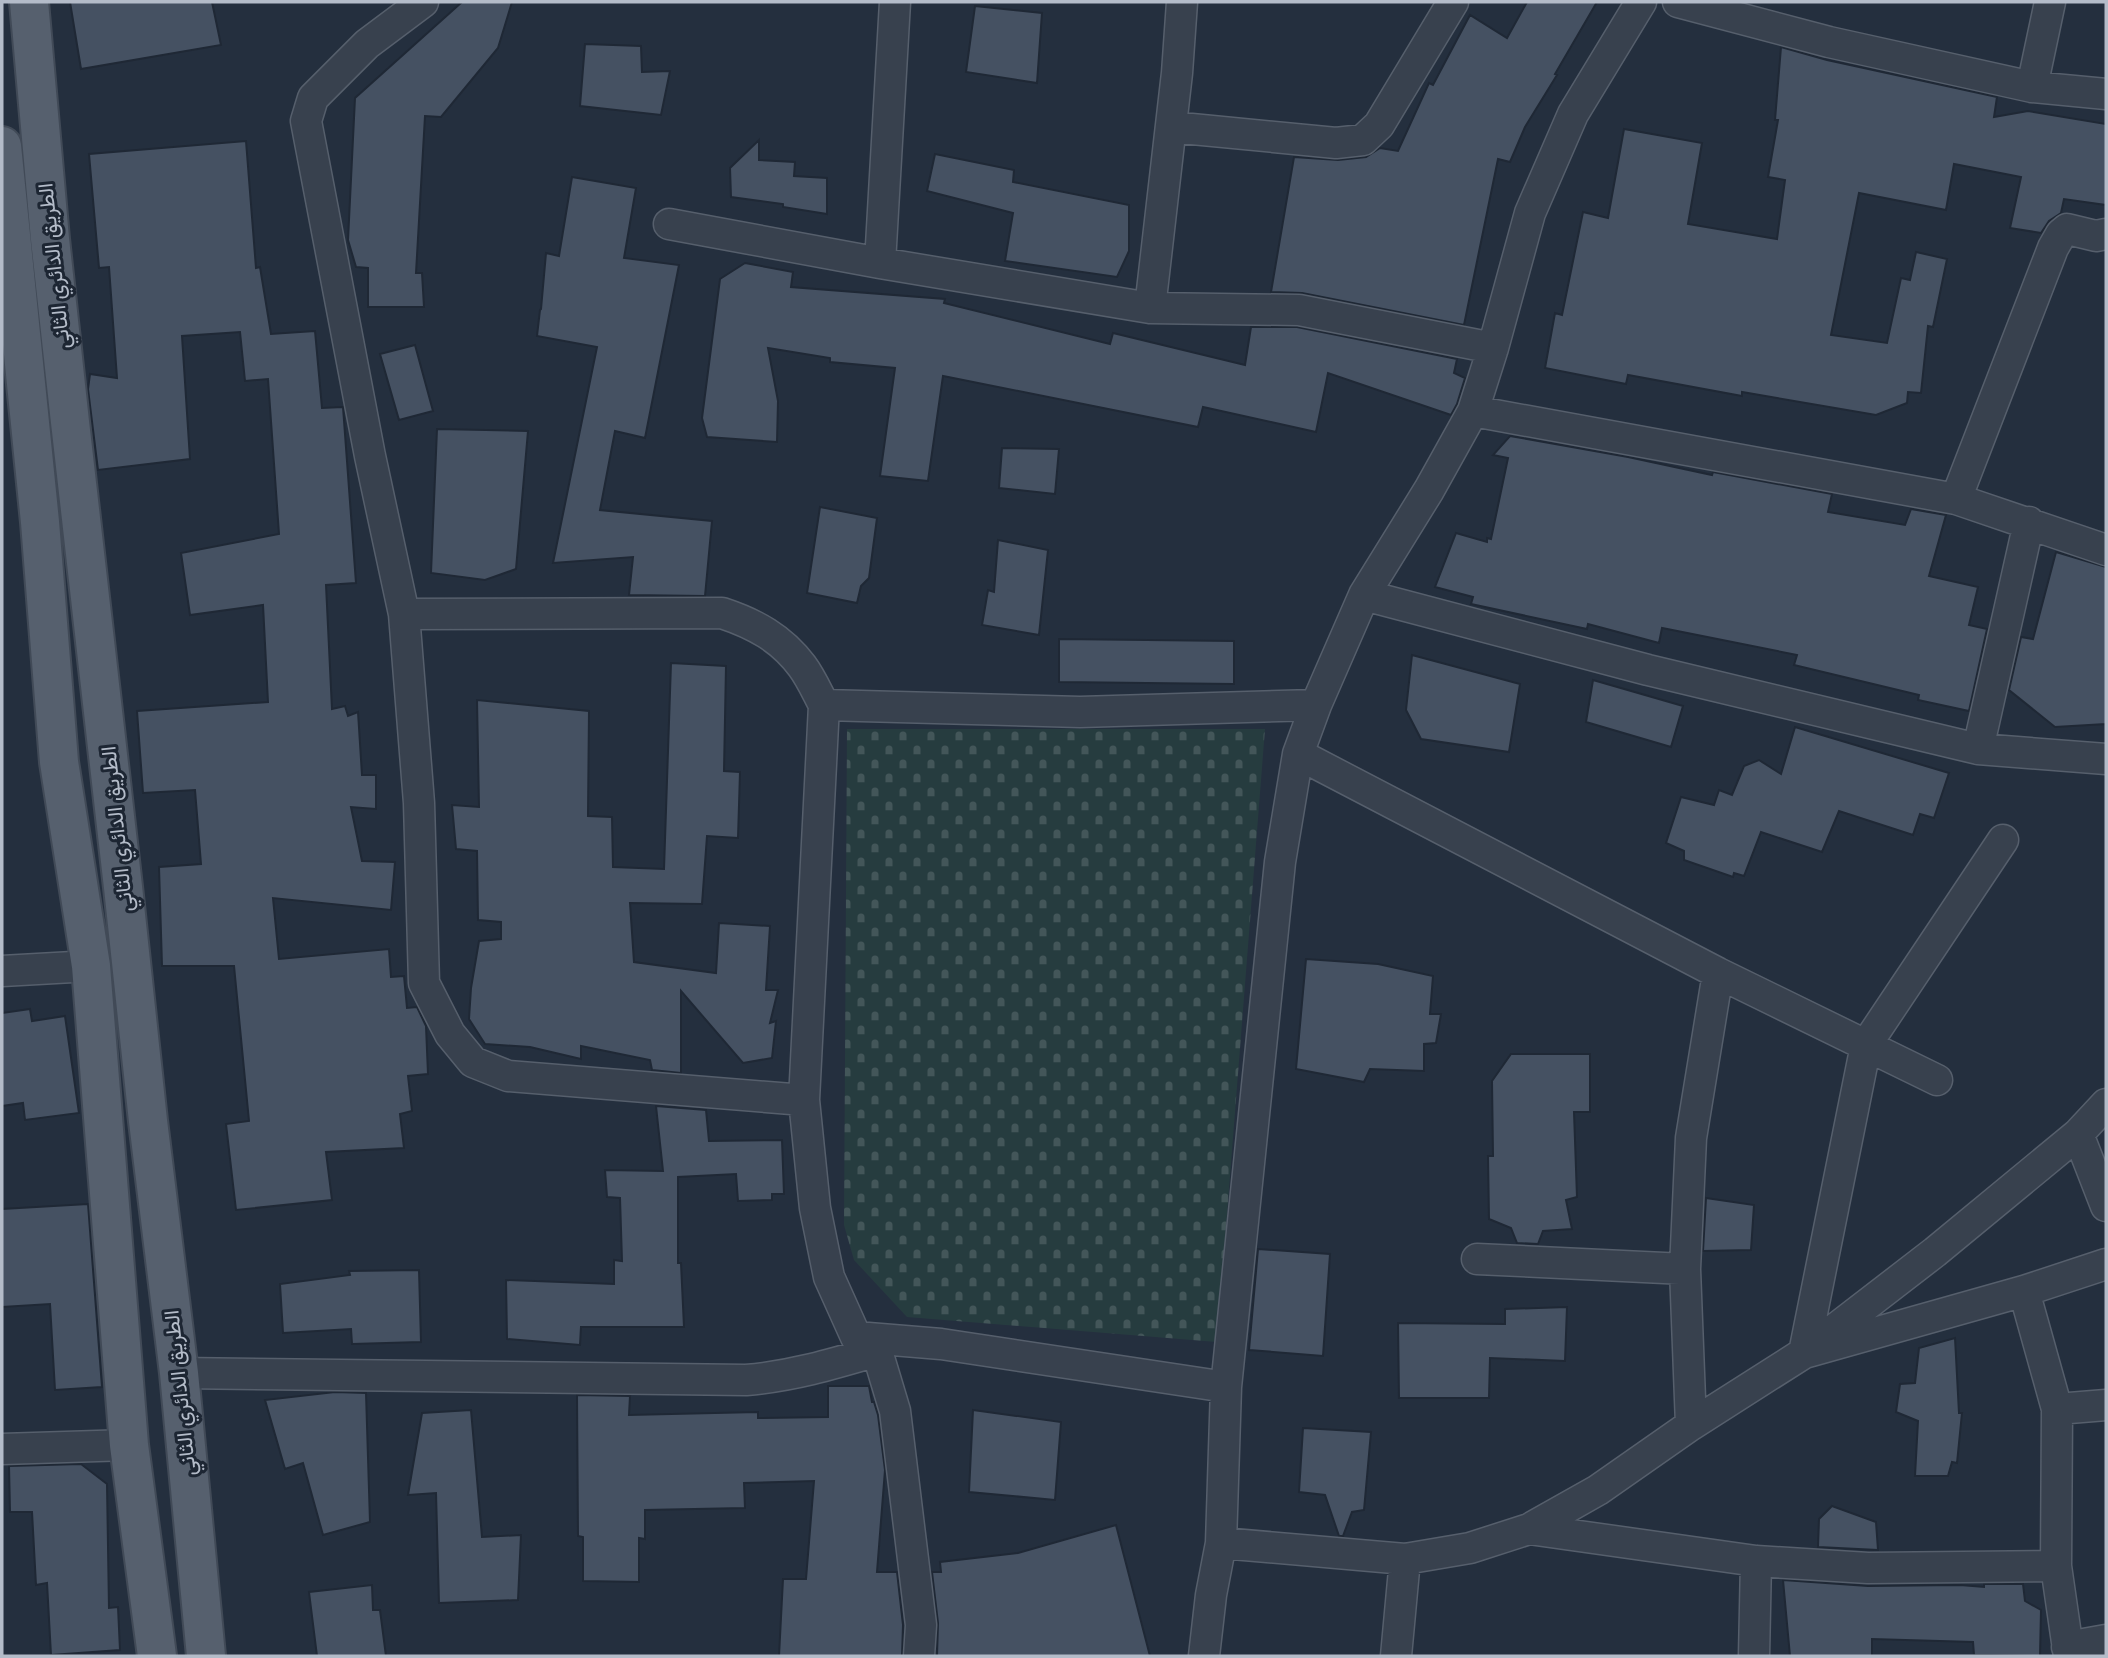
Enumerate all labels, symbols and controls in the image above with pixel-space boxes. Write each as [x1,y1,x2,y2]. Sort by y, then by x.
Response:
street label: الطريق الدائري الثاني [33,181,80,350]
street label: الطريق الدائري الثاني [96,744,143,913]
street label: الطريق الدائري الثاني [159,1308,206,1477]

